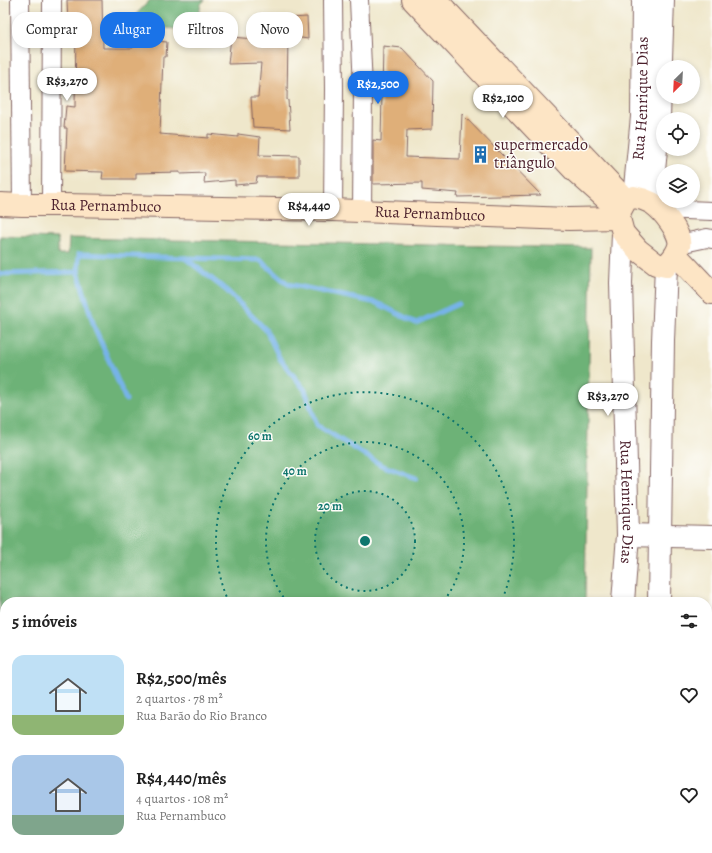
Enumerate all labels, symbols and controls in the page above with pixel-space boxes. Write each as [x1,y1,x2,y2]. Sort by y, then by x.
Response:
chip: Comprar [12,12,92,48]
chip: Alugar [100,12,165,48]
chip: Filtros [173,12,238,48]
chip: Novo [246,12,303,48]
street label: Rua Henrique Dias [627,36,654,161]
north arrow [656,60,700,104]
map controls [656,60,700,208]
pin: R$3,270 [30,68,104,102]
pin: R$2,500 [341,71,415,105]
text: R$3,270 [46,72,88,89]
text: R$2,500 [357,75,399,92]
pin: R$2,100 [466,85,540,119]
text: R$2,100 [482,89,524,106]
button: locate [656,112,700,156]
place label: supermercado triângulo [494,134,588,174]
building icon: supermercado triângulo [471,144,491,164]
button: layers [656,164,700,208]
pin: R$4,440 [272,193,346,227]
street label: Rua Pernambuco [51,194,162,218]
text: R$4,440 [288,197,330,214]
street label: Rua Pernambuco [374,201,486,227]
pin: R$3,270 [571,383,645,417]
text: R$3,270 [587,387,629,404]
text: 60 m [248,428,272,444]
street label: Rua Henrique Dias [614,440,639,565]
text: 40 m [283,463,307,479]
text: 20 m [318,498,342,514]
centre of rings [358,534,372,548]
text: 5 imóveis [12,610,77,633]
icon: filters [678,610,700,632]
text: R$2,500/mês [136,667,227,690]
icon: home [44,671,92,719]
icon: heart [678,684,700,706]
text: 2 quartos · 78 m² [136,690,223,707]
text: Rua Barão do Rio Branco [136,707,267,724]
text: R$4,440/mês [136,767,227,790]
icon: home [44,771,92,819]
icon: heart [678,784,700,806]
text: 4 quartos · 108 m² [136,790,228,807]
text: Rua Pernambuco [136,807,226,824]

